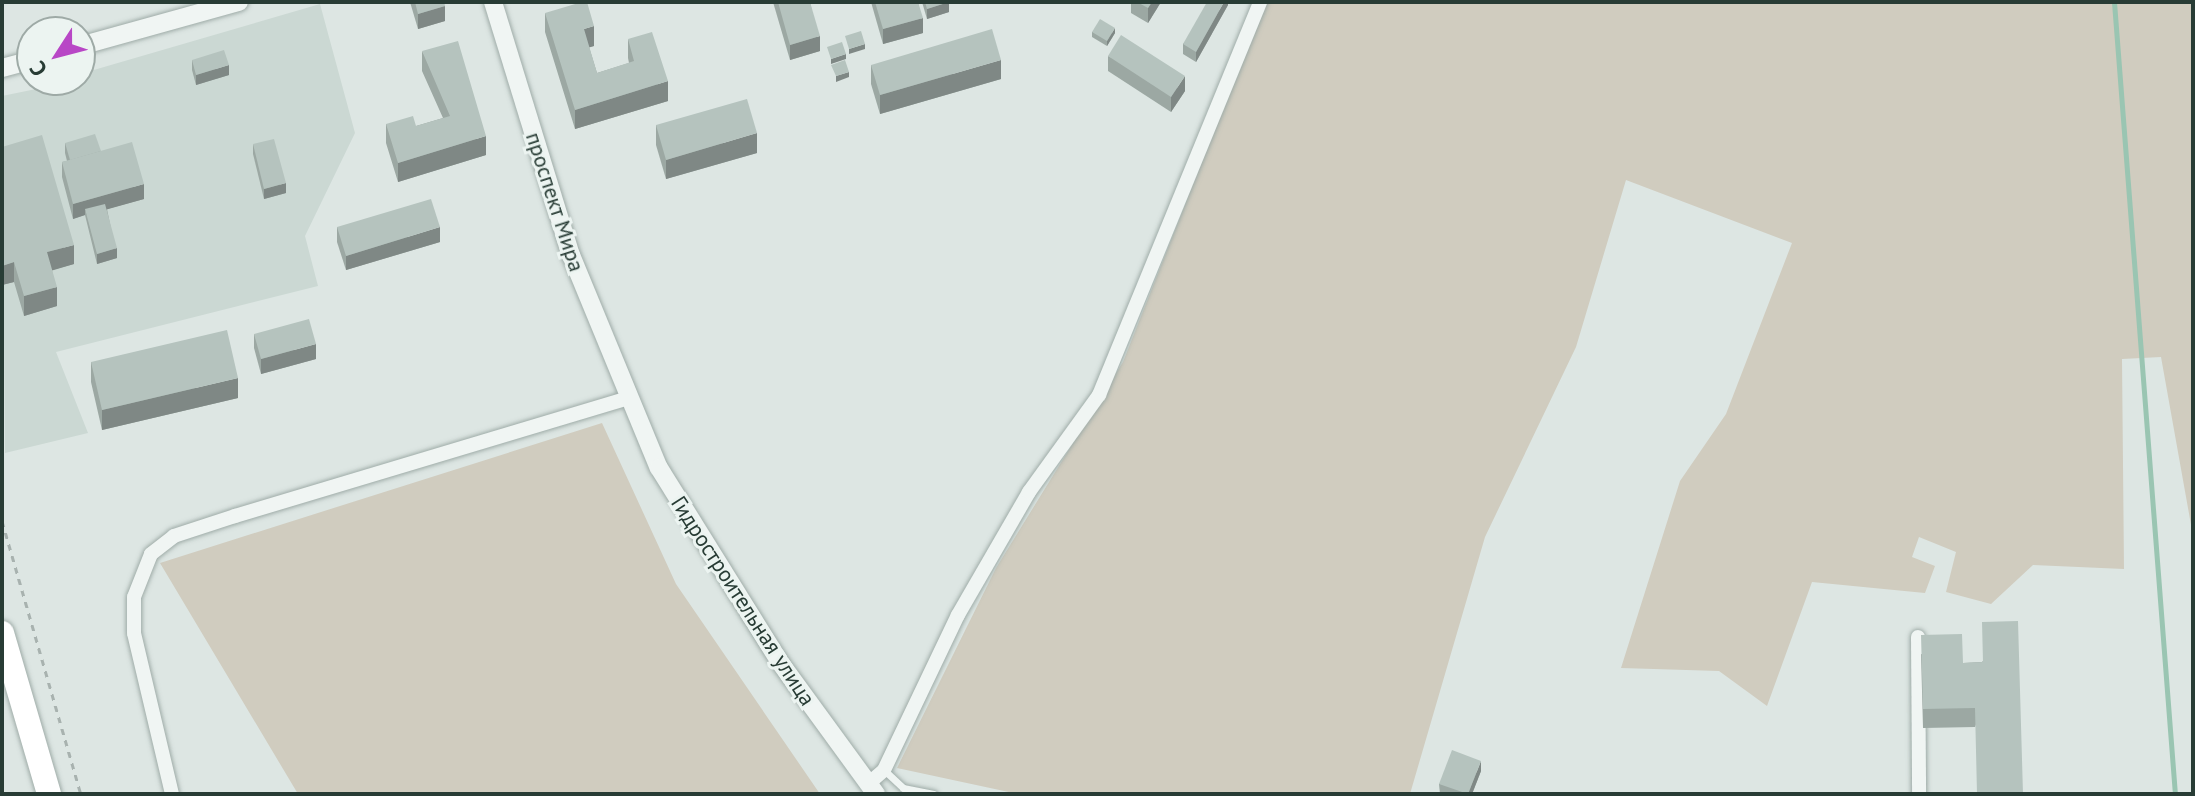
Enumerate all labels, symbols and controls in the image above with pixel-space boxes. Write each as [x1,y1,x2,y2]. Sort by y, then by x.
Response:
north arrow [16,16,96,96]
text: С [23,56,53,82]
street label: проспект Мира [520,129,590,275]
street label: Гидростроительная улица [665,491,821,711]

